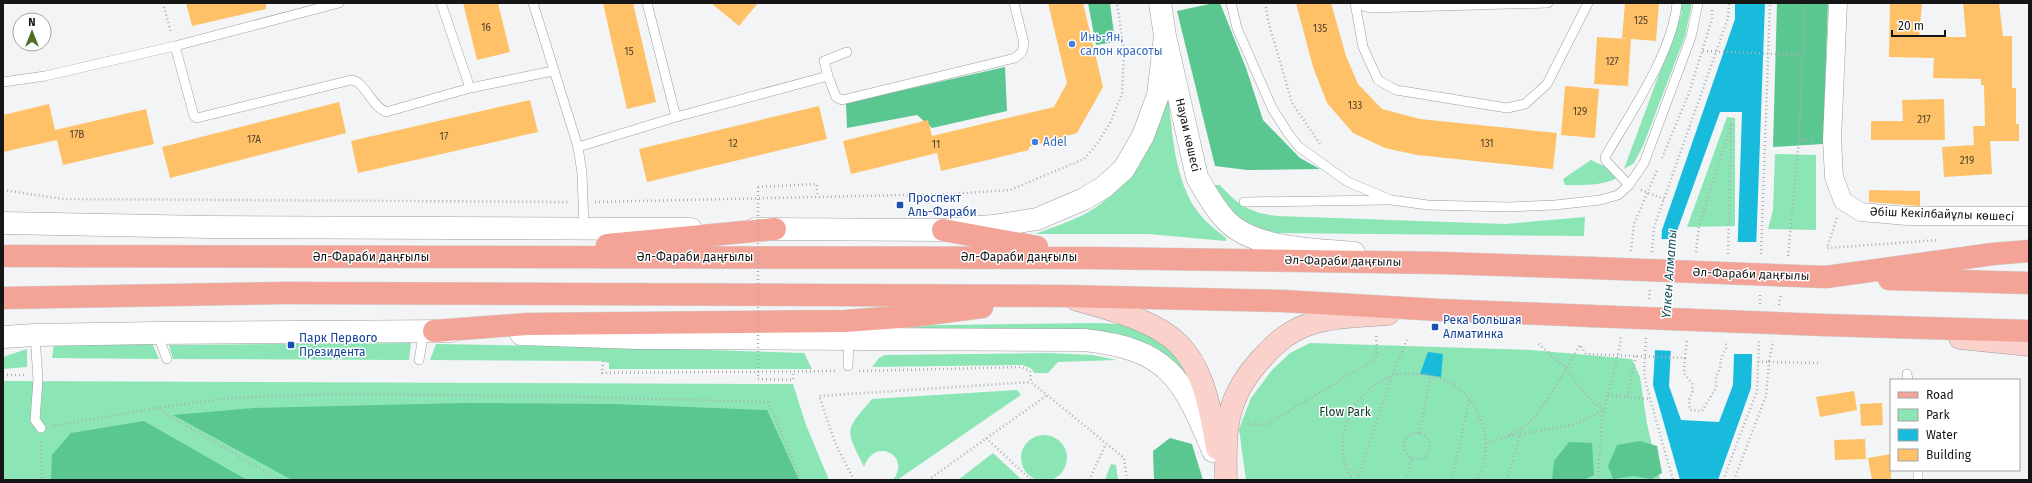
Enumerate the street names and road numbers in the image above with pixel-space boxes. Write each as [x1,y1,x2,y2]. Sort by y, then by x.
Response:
street label: Науаи көшесі [1173,97,1203,173]
street label: Әбіш Кекілбайұлы көшесі [1870,204,2014,224]
street label: Әл-Фараби даңғылы [313,250,429,264]
street label: Әл-Фараби даңғылы [637,250,753,264]
street label: Әл-Фараби даңғылы [961,250,1077,264]
street label: Әл-Фараби даңғылы [1285,253,1401,269]
street label: Әл-Фараби даңғылы [1692,265,1810,283]

